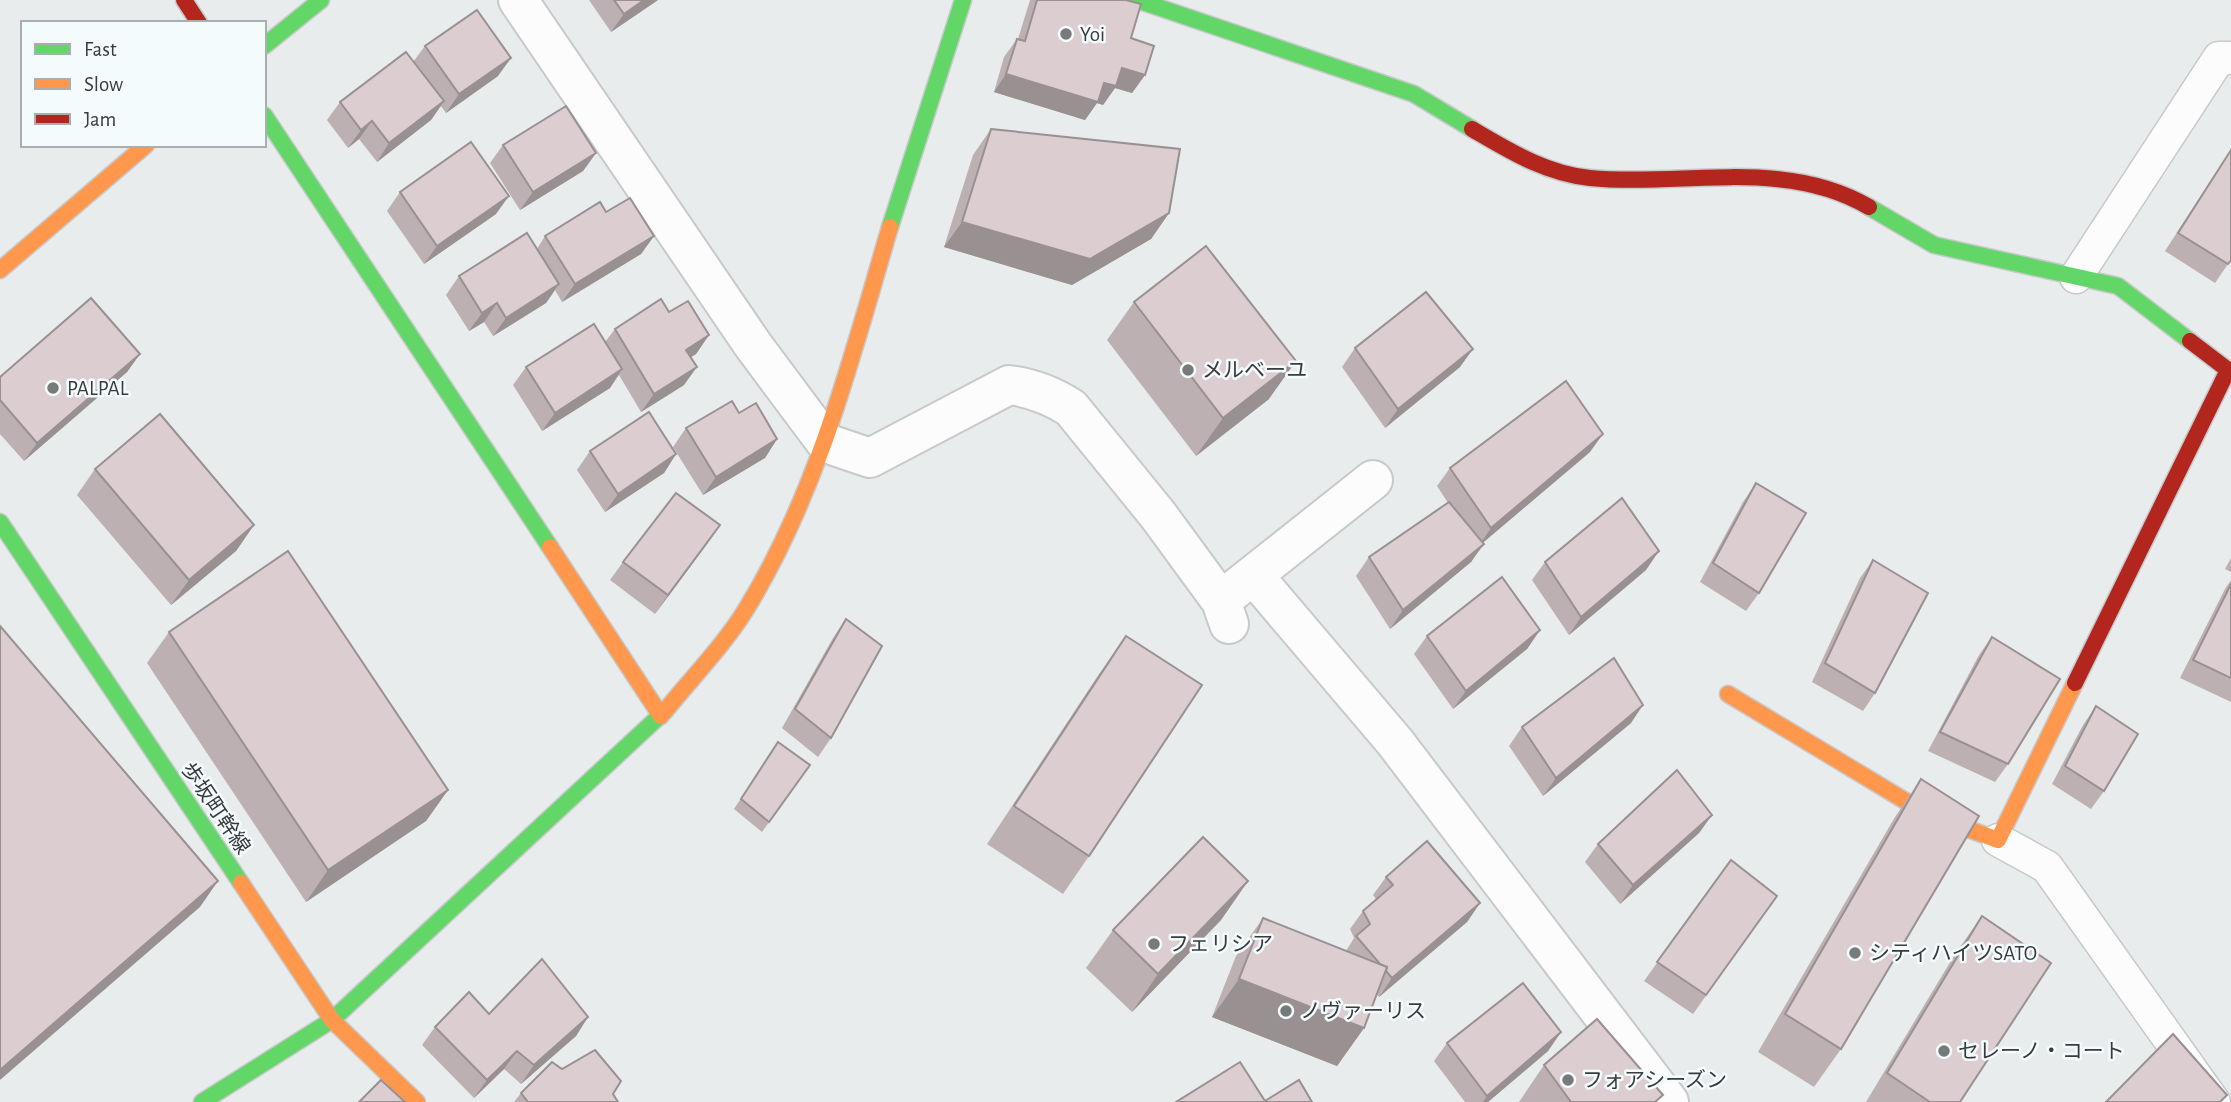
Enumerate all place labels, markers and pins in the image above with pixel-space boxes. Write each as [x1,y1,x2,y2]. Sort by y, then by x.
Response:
place label: Yoi [1080,24,1105,45]
marker: Yoi [1058,26,1074,42]
place label: メルベーユ [1202,360,1307,381]
marker: メルベーユ [1180,362,1196,378]
place label: PALPAL [67,378,129,399]
marker: PALPAL [45,380,61,396]
place label: フェリシア [1168,934,1273,955]
marker: フェリシア [1146,936,1162,952]
place label: シティハイツSATO [1869,943,2037,964]
marker: シティハイツSATO [1847,945,1863,961]
place label: ノヴァーリス [1300,1000,1426,1022]
marker: ノヴァーリス [1278,1003,1294,1019]
place label: セレーノ・コート [1958,1041,2125,1062]
marker: セレーノ・コート [1936,1043,1952,1059]
place label: フォアシーズン [1582,1068,1727,1091]
marker: フォアシーズン [1560,1072,1576,1088]

